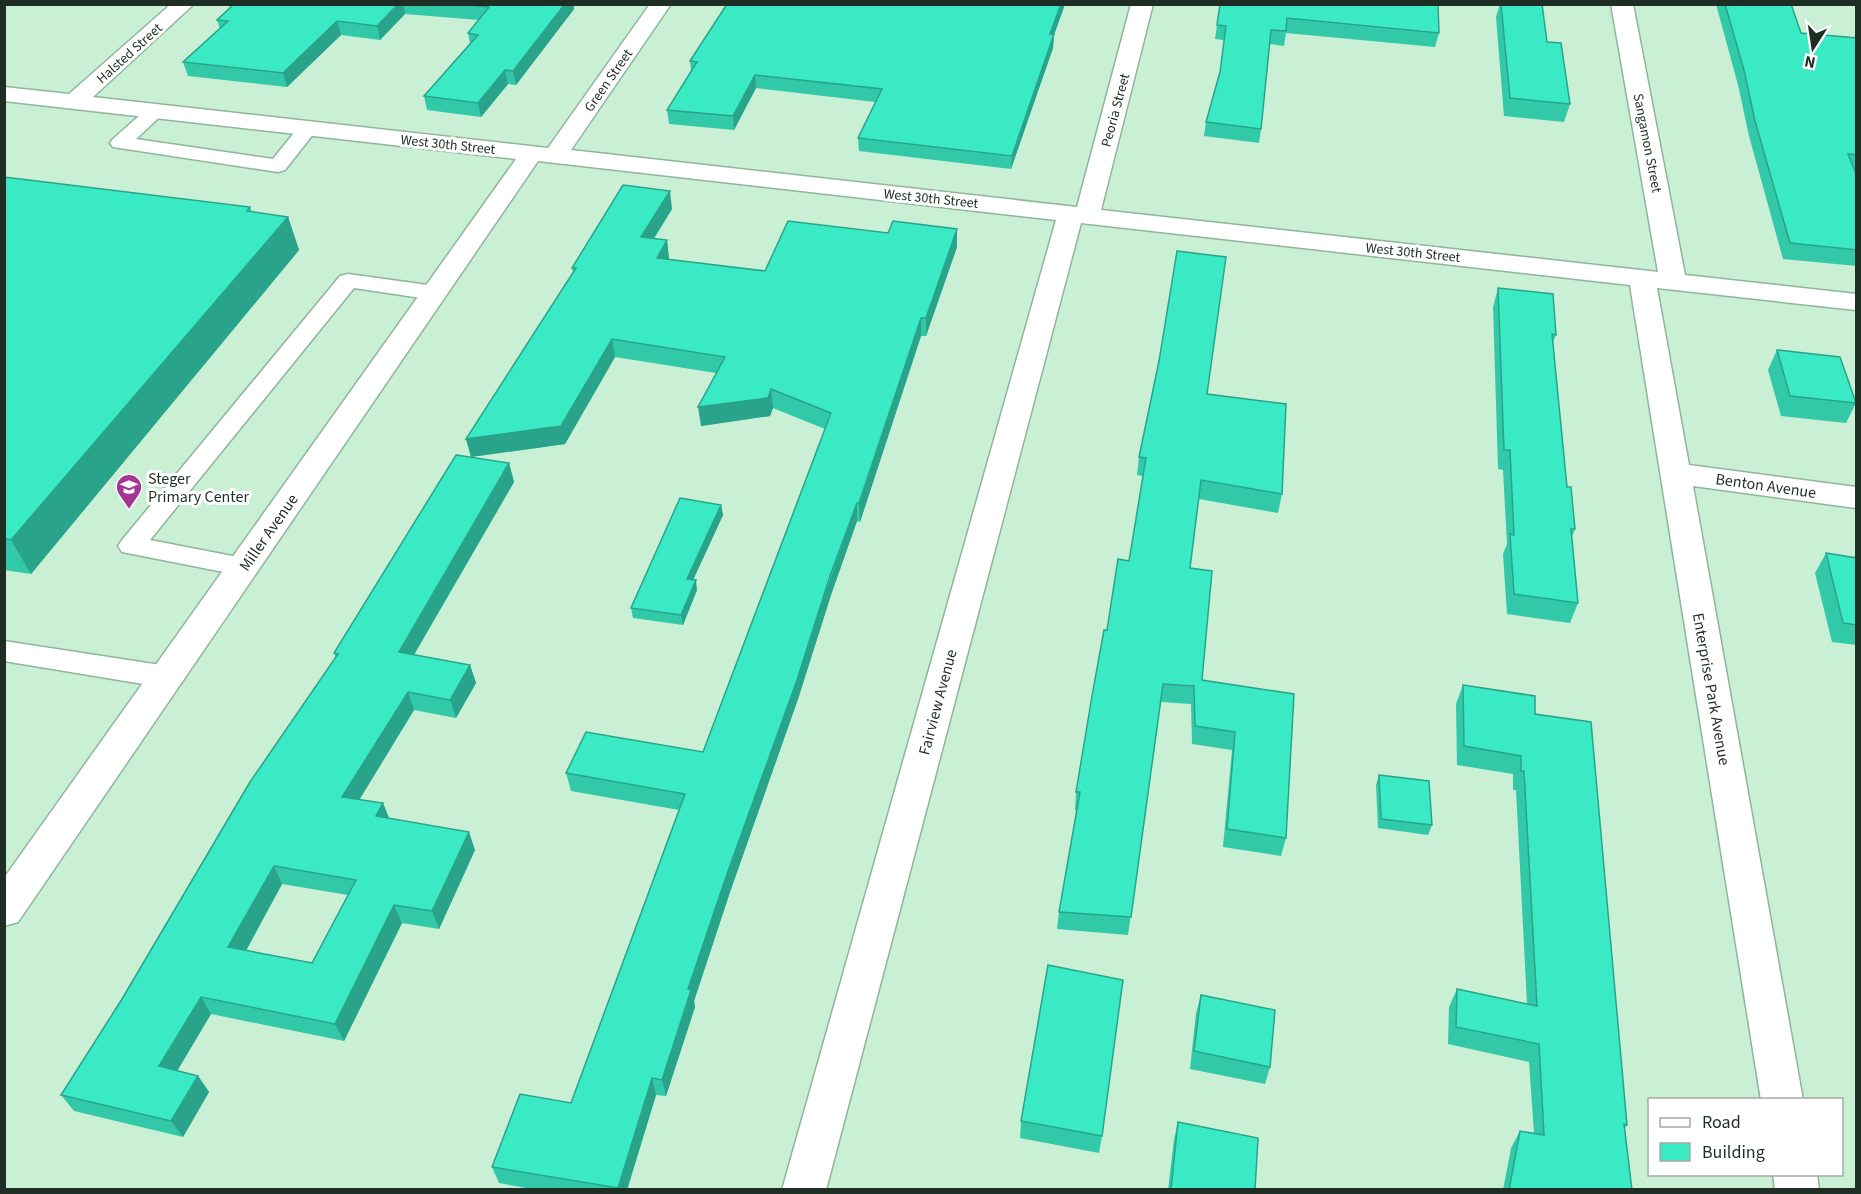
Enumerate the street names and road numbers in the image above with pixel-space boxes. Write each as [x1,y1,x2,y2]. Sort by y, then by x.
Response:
street label: Halsted Street [92,19,167,89]
street label: Green Street [580,45,638,116]
street label: Peoria Street [1097,71,1135,149]
street label: Sangamon Street [1628,92,1667,195]
street label: West 30th Street [400,130,497,160]
street label: West 30th Street [883,184,980,214]
street label: West 30th Street [1365,238,1462,268]
street label: Benton Avenue [1714,468,1818,504]
street label: Miller Avenue [234,489,304,576]
street label: Enterprise Park Avenue [1687,611,1735,767]
street label: Fairview Avenue [913,647,963,758]

